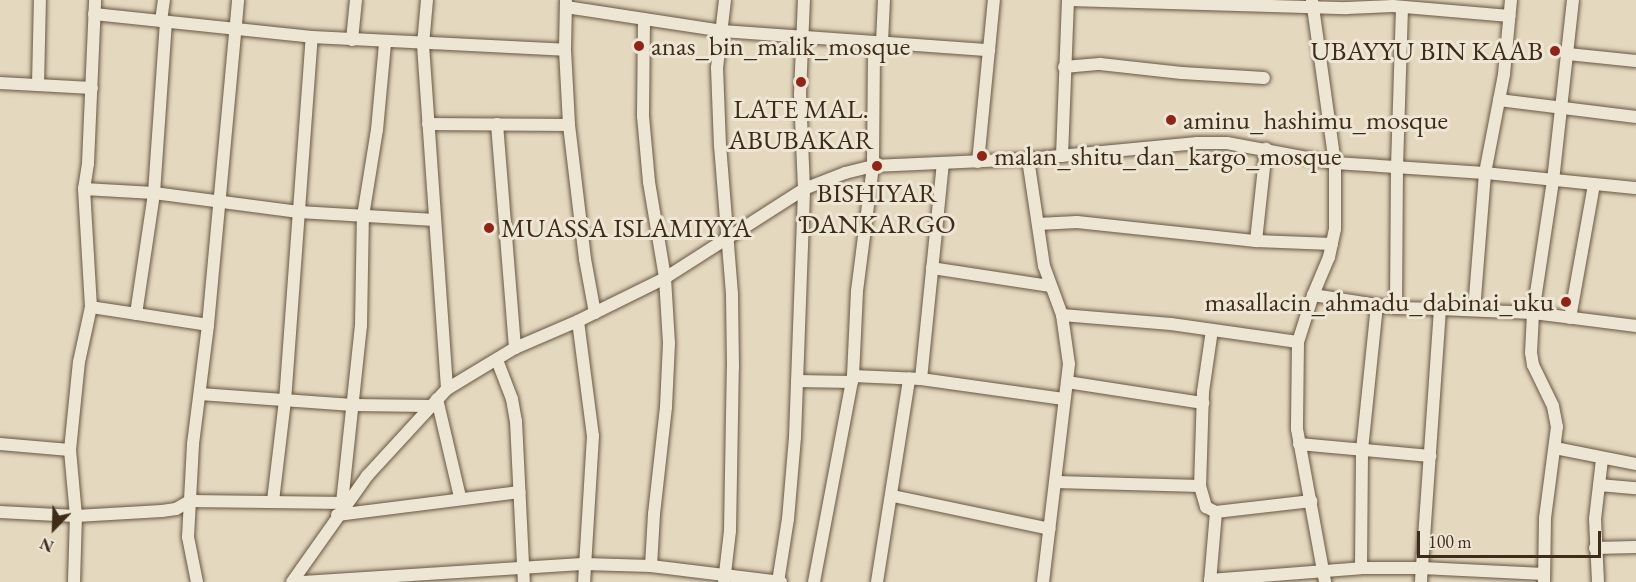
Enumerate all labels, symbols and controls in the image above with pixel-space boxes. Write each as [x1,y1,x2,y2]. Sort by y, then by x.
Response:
place label: anas_bin_malik_mosque [651,30,910,62]
place label: UBAYYU BIN KAAB [1311,35,1543,67]
marker: anas_bin_malik_mosque [632,39,646,53]
marker: UBAYYU BIN KAAB [1548,44,1562,58]
marker: LATE MAL. ABUBAKAR [794,75,808,89]
place label: LATE MAL. ABUBAKAR [728,92,874,155]
place label: aminu_hashimu_mosque [1183,104,1448,136]
marker: aminu_hashimu_mosque [1164,113,1178,127]
place label: malan_shitu_dan_kargo_mosque [994,140,1341,172]
marker: malan_shitu_dan_kargo_mosque [975,149,989,163]
marker: BISHIYAR ƊANKARGO [870,159,884,173]
place label: BISHIYAR ƊANKARGO [798,176,956,239]
place label: MUASSA ISLAMIYYA [501,212,751,244]
marker: MUASSA ISLAMIYYA [482,221,496,235]
place label: masallacin_ahmadu_dabinai_uku [1205,286,1554,318]
marker: masallacin_ahmadu_dabinai_uku [1559,295,1573,309]
north arrow [24,498,84,558]
scale bar [1420,519,1604,557]
text: 100 m [1428,530,1472,553]
text: N [37,533,57,557]

